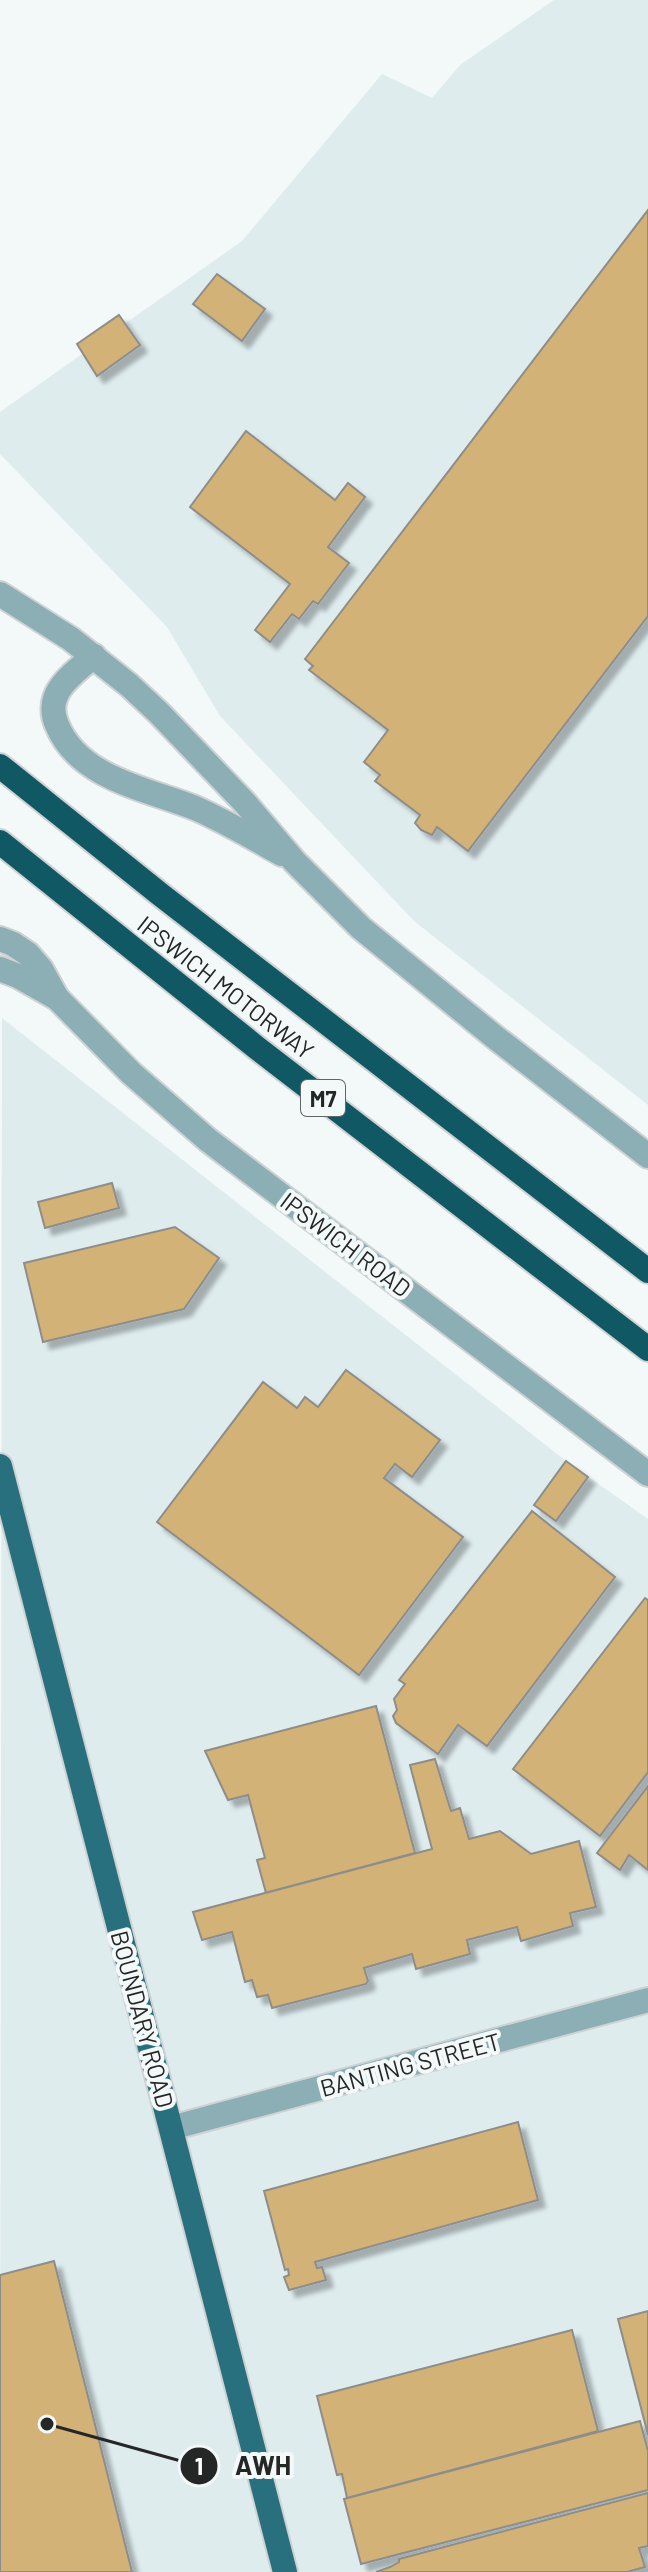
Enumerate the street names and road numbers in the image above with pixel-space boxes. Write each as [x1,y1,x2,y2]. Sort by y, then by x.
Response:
street label: IPSWICH MOTORWAY [132,909,320,1065]
road number: M7 [301,1080,345,1116]
street label: IPSWICH ROAD [275,1186,417,1302]
street label: BOUNDARY ROAD [105,1927,181,2111]
street label: BANTING STREET [317,2026,503,2102]

